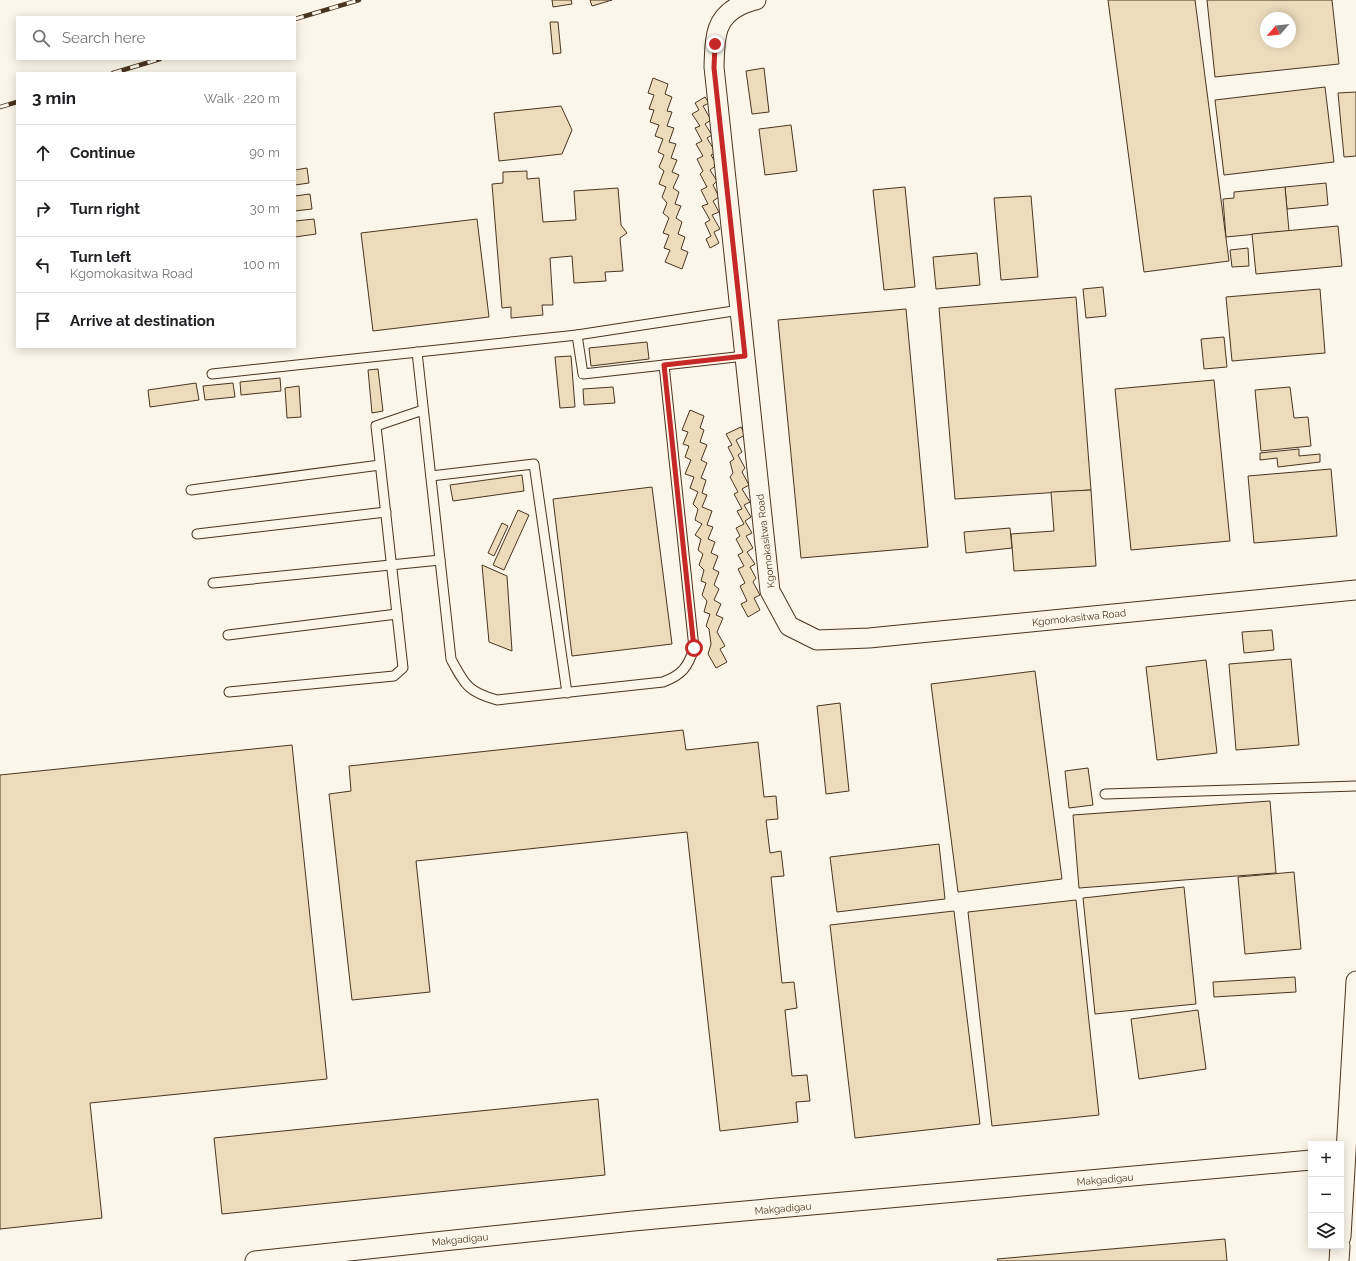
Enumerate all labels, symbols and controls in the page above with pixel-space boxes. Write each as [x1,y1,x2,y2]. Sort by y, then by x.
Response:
north arrow [1260,12,1296,48]
search box [16,16,296,60]
icon: search [30,27,52,49]
text: Search here [62,29,145,47]
route end [706,35,724,53]
text: 3 min [32,88,76,108]
text: Walk · 220 m [204,91,280,106]
icon: ahead [32,142,54,164]
text: Continue [70,144,135,162]
text: 90 m [249,145,280,160]
icon: right [32,198,54,220]
text: Turn right [70,200,140,218]
text: 30 m [250,201,280,216]
text: Turn left [70,248,131,266]
icon: left [32,254,54,276]
text: 100 m [243,257,280,272]
text: Kgomokasitwa Road [70,266,193,281]
icon: arrive [32,310,54,332]
text: Arrive at destination [70,312,215,330]
street label: Kgomokasitwa Road [754,493,777,588]
street label: Kgomokasitwa Road [1031,607,1127,628]
route start [685,639,703,657]
map controls [1308,1141,1344,1249]
button: + [1308,1141,1344,1177]
street label: Makgadigau [1076,1172,1134,1187]
button: − [1308,1177,1344,1213]
street label: Makgadigau [754,1201,812,1216]
button: layers [1308,1213,1344,1249]
street label: Makgadigau [431,1231,489,1248]

